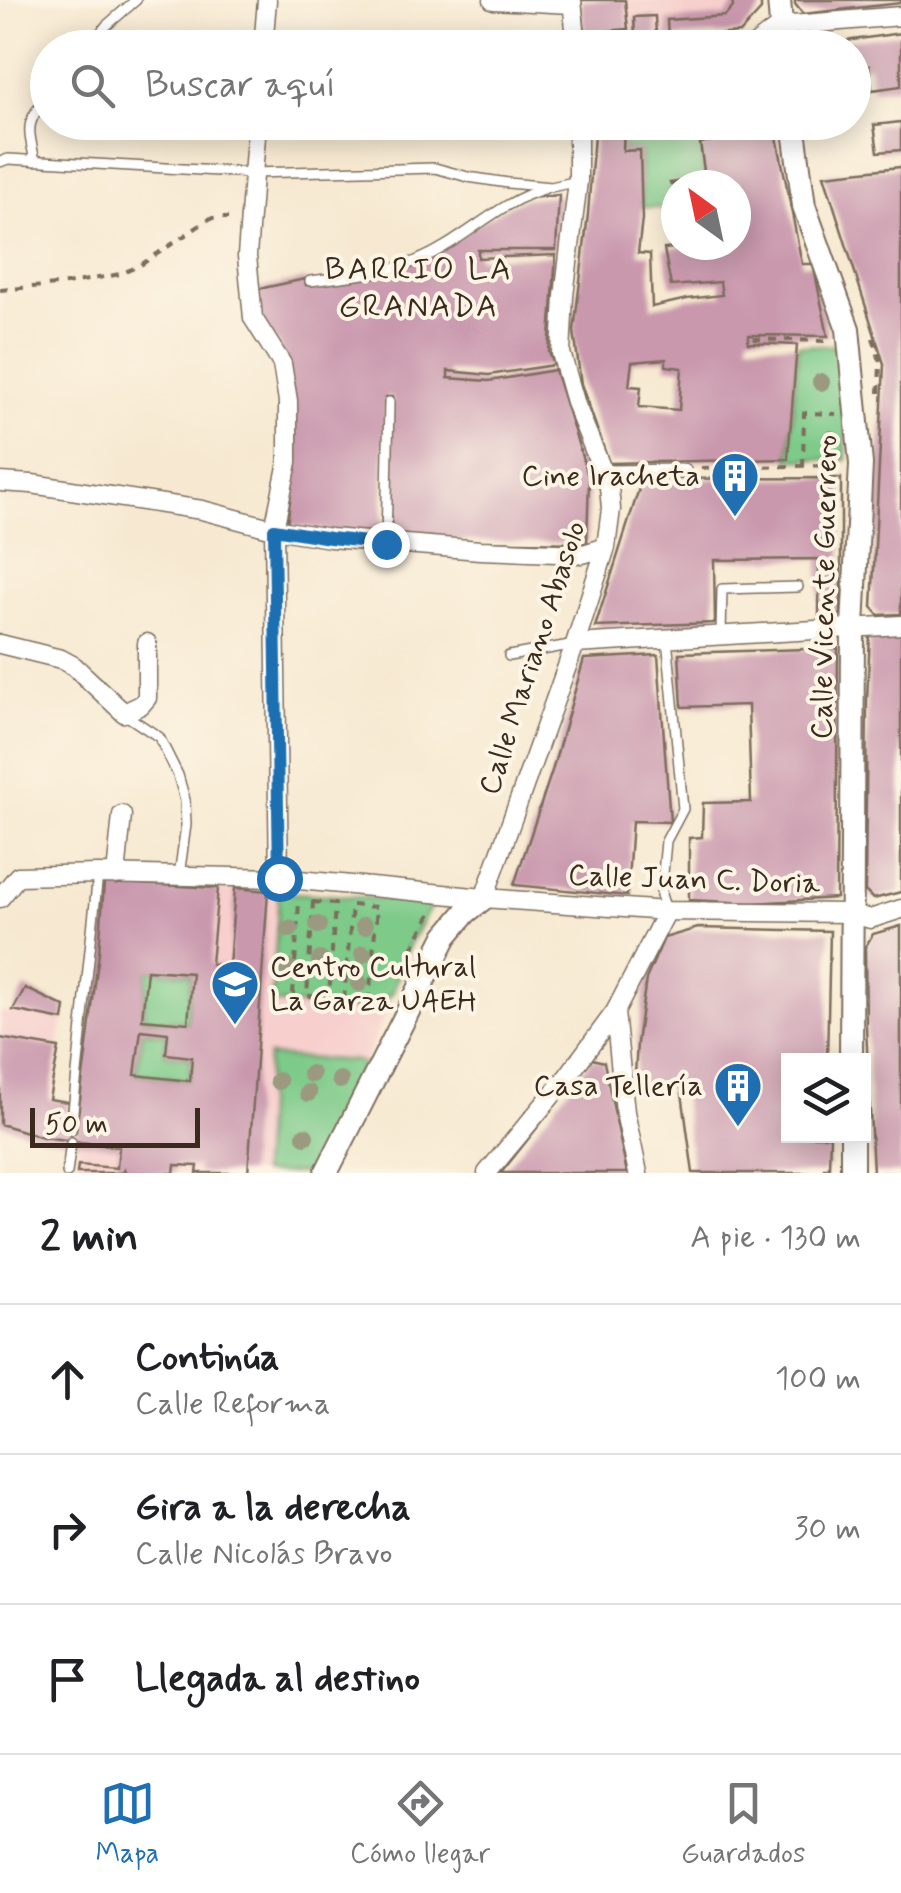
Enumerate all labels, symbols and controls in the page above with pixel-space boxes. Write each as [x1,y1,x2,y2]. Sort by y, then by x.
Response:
search box [30,30,871,140]
icon: search [65,58,120,113]
text: Buscar aquí [145,61,336,110]
north arrow [661,170,751,260]
district label: BARRIO LA GRANADA [325,249,513,328]
street label: Calle Vicente Guerrero [803,434,847,740]
building icon: Cine Iracheta [709,450,761,518]
place label: Cine Iracheta [522,457,700,496]
street label: Calle Mariano Abasolo [470,516,596,800]
route end [364,522,410,568]
route start [257,856,303,902]
street label: Calle Juan C. Doria [567,856,822,904]
place label: Centro Cultural La Garza UAEH [270,948,477,1021]
school or university icon: Centro Cultural La Garza UAEH [209,958,261,1026]
map controls [781,1053,871,1143]
button: layers [781,1053,871,1143]
building icon: Casa Tellería [712,1060,764,1128]
place label: Casa Tellería [534,1067,703,1106]
scale bar [30,1103,200,1148]
text: 50 m [45,1107,108,1144]
text: 2 min [40,1211,139,1266]
text: A pie · 130 m [690,1217,861,1259]
text: Continúa [135,1334,280,1383]
icon: ahead [40,1352,95,1407]
text: 100 m [775,1358,861,1400]
text: Calle Reforma [135,1383,330,1425]
text: Gira a la derecha [135,1484,411,1533]
icon: right [40,1502,95,1557]
text: 30 m [794,1508,861,1550]
text: Calle Nicolás Bravo [135,1533,393,1575]
icon: arrive [40,1652,95,1707]
text: Llegada al destino [135,1655,420,1704]
tab: Mapa [95,1776,159,1873]
tab: Cómo llegar [350,1776,490,1873]
tab: Guardados [681,1776,806,1873]

